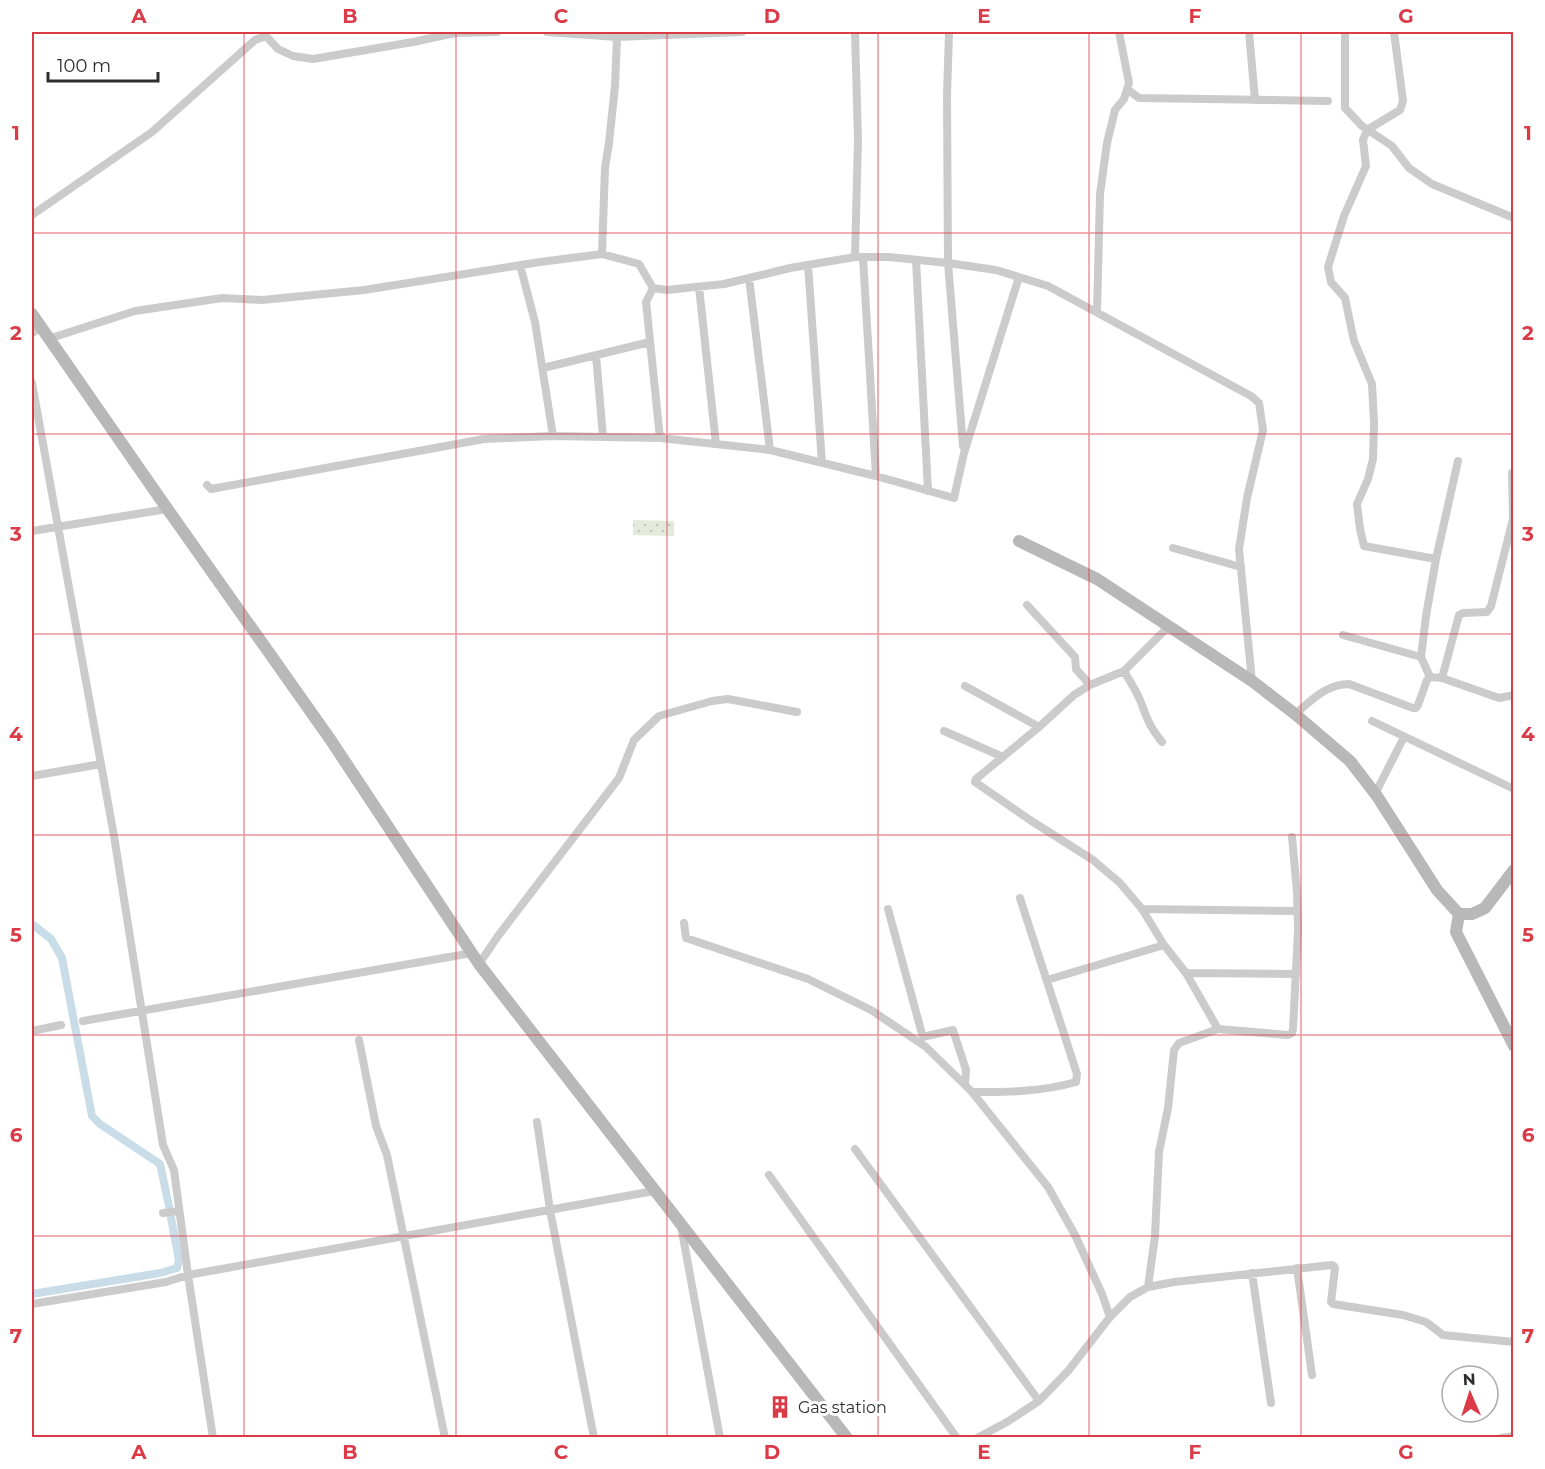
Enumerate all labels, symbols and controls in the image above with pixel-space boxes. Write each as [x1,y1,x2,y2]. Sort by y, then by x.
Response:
text: A [130,4,147,28]
text: B [342,4,358,28]
text: C [554,4,569,28]
text: D [764,4,780,28]
text: E [977,4,991,28]
text: F [1189,4,1202,28]
text: G [1398,4,1414,28]
scale bar [48,45,158,83]
text: 100 m [57,55,111,77]
text: 1 [12,121,20,145]
text: 1 [1524,121,1532,145]
text: 2 [10,321,22,345]
text: 2 [1522,321,1534,345]
text: 3 [9,522,22,546]
text: 3 [1521,522,1534,546]
text: 4 [9,722,23,746]
text: 4 [1521,722,1535,746]
text: 5 [10,923,22,947]
text: 5 [1522,923,1534,947]
text: 6 [10,1123,23,1147]
text: 6 [1522,1123,1535,1147]
text: 7 [10,1324,22,1348]
text: 7 [1522,1324,1534,1348]
north arrow [1440,1364,1500,1424]
text: N [1462,1370,1476,1389]
building icon: Gas station [767,1394,793,1420]
place label: Gas station [798,1398,887,1417]
text: A [130,1440,147,1464]
text: B [342,1440,358,1464]
text: C [554,1440,569,1464]
text: D [764,1440,780,1464]
text: E [977,1440,991,1464]
text: F [1189,1440,1202,1464]
text: G [1398,1440,1414,1464]

